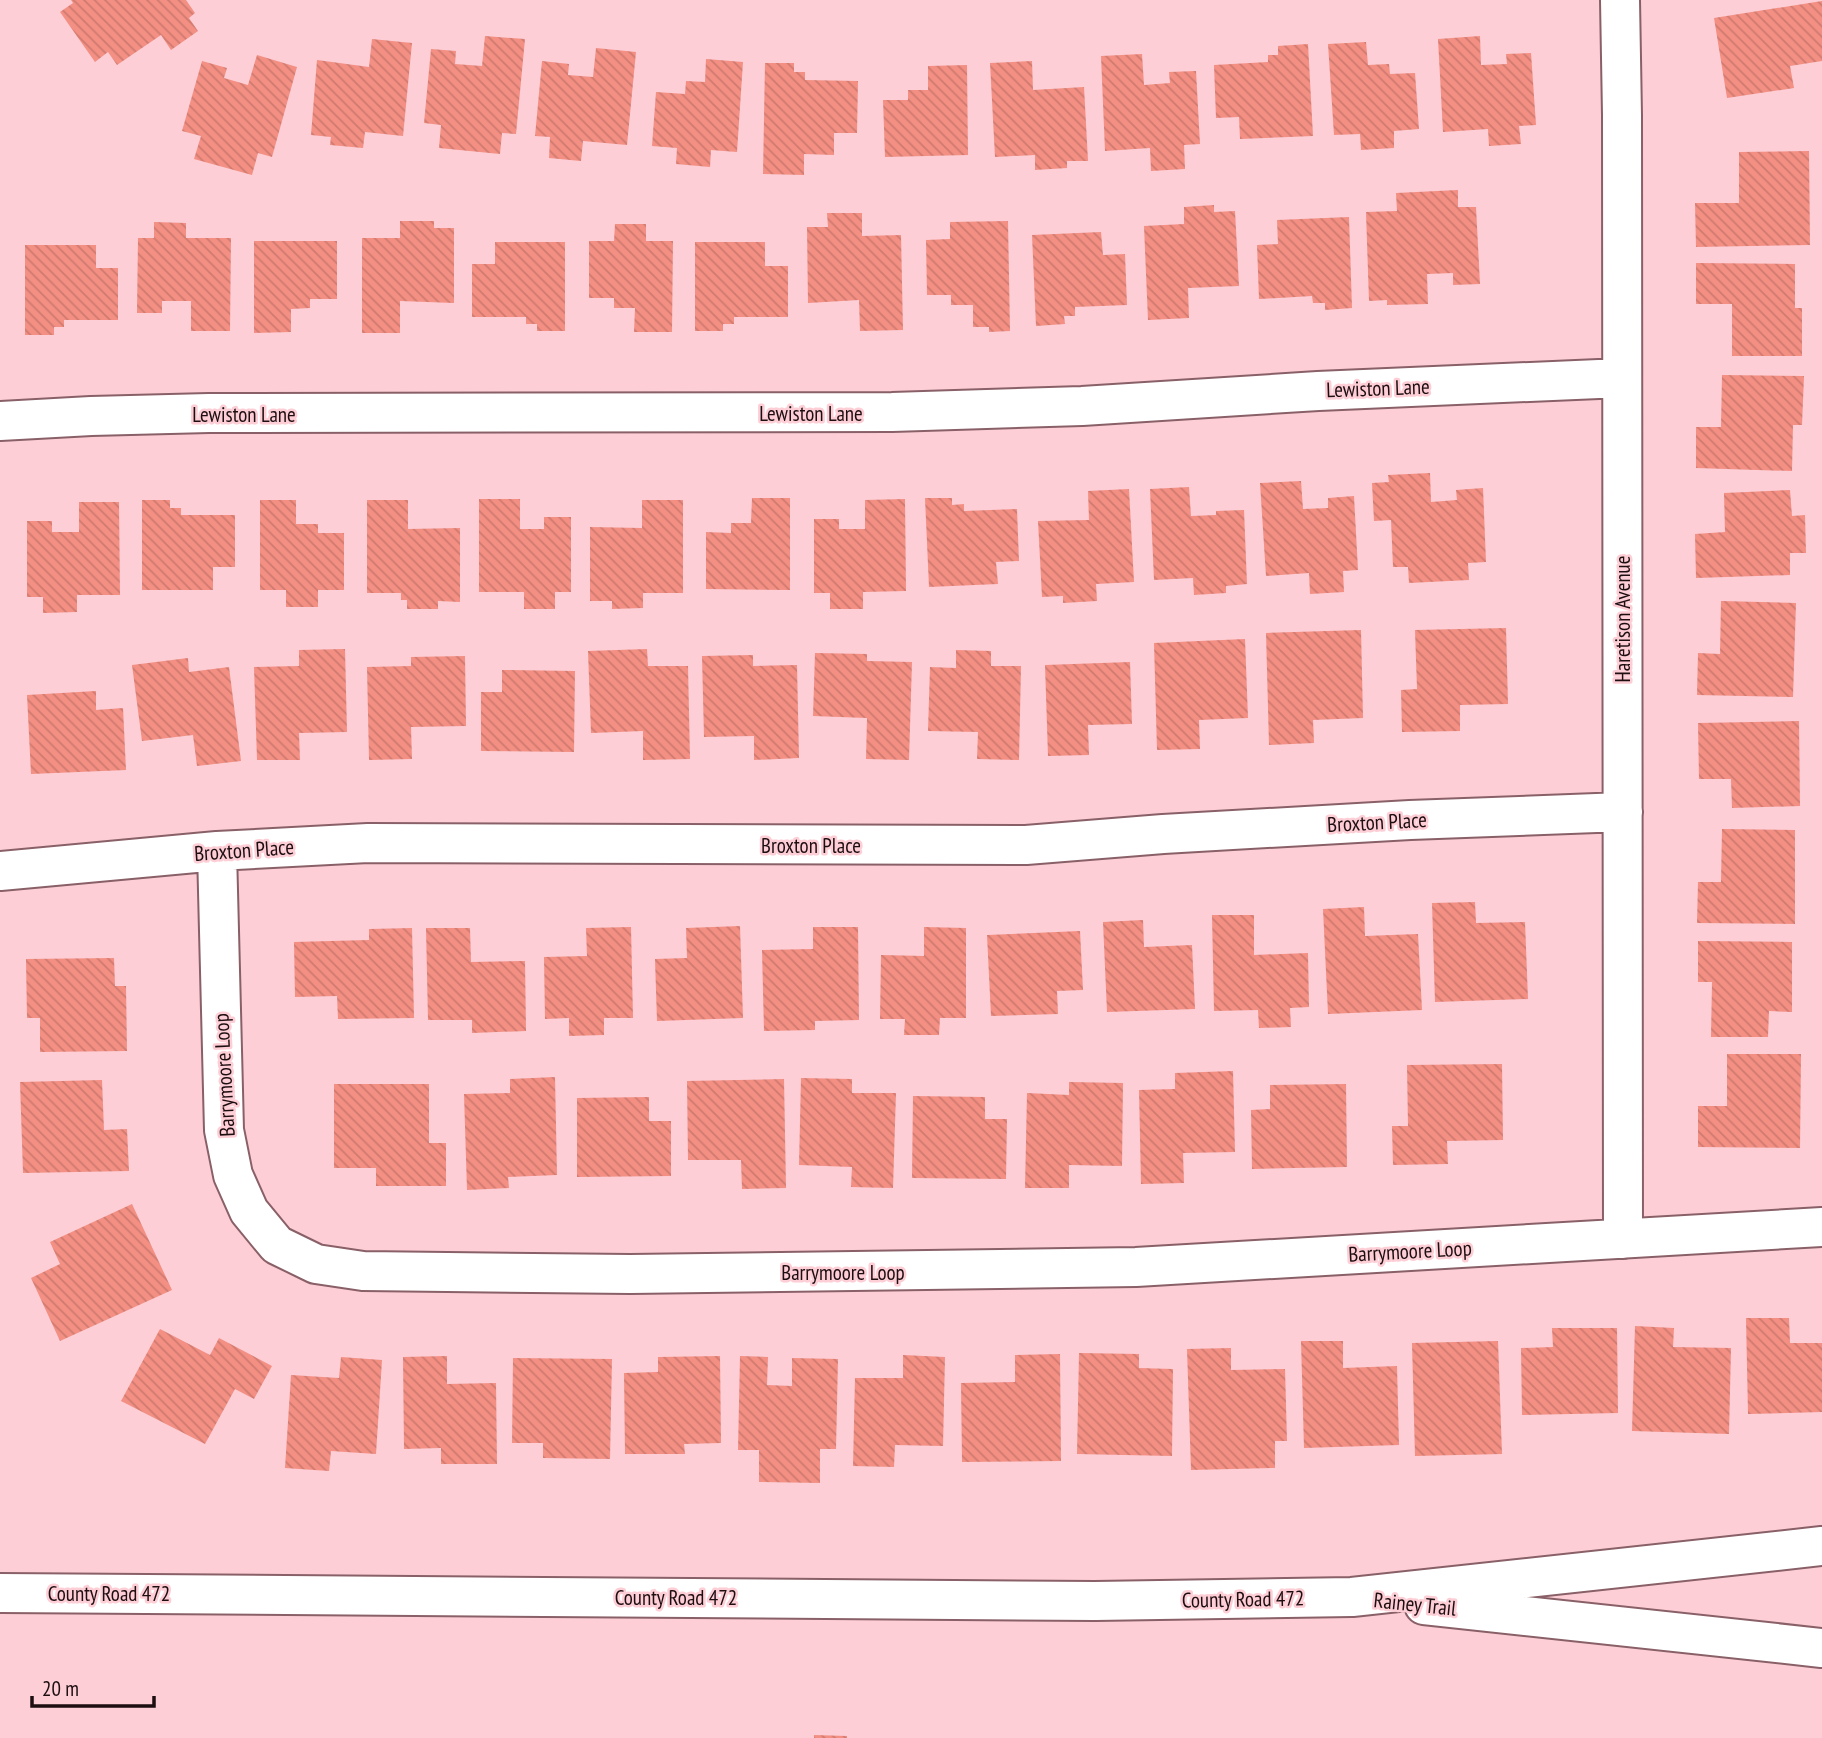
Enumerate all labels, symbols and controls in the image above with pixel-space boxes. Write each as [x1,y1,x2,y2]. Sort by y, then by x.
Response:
street label: Lewiston Lane [1326,373,1430,403]
street label: Lewiston Lane [759,400,863,427]
street label: Lewiston Lane [192,401,296,428]
street label: Haretison Avenue [1609,556,1636,682]
street label: Broxton Place [1326,806,1428,838]
street label: Broxton Place [761,832,861,859]
street label: Broxton Place [193,833,295,867]
street label: Barrymoore Loop [207,1013,241,1137]
street label: Barrymoore Loop [1348,1234,1472,1268]
street label: Barrymoore Loop [781,1259,905,1286]
street label: County Road 472 [48,1580,170,1607]
street label: County Road 472 [615,1584,737,1611]
street label: County Road 472 [1182,1584,1304,1614]
street label: Rainey Trail [1372,1586,1458,1622]
scale bar [32,1664,154,1708]
text: 20 m [42,1675,79,1702]

